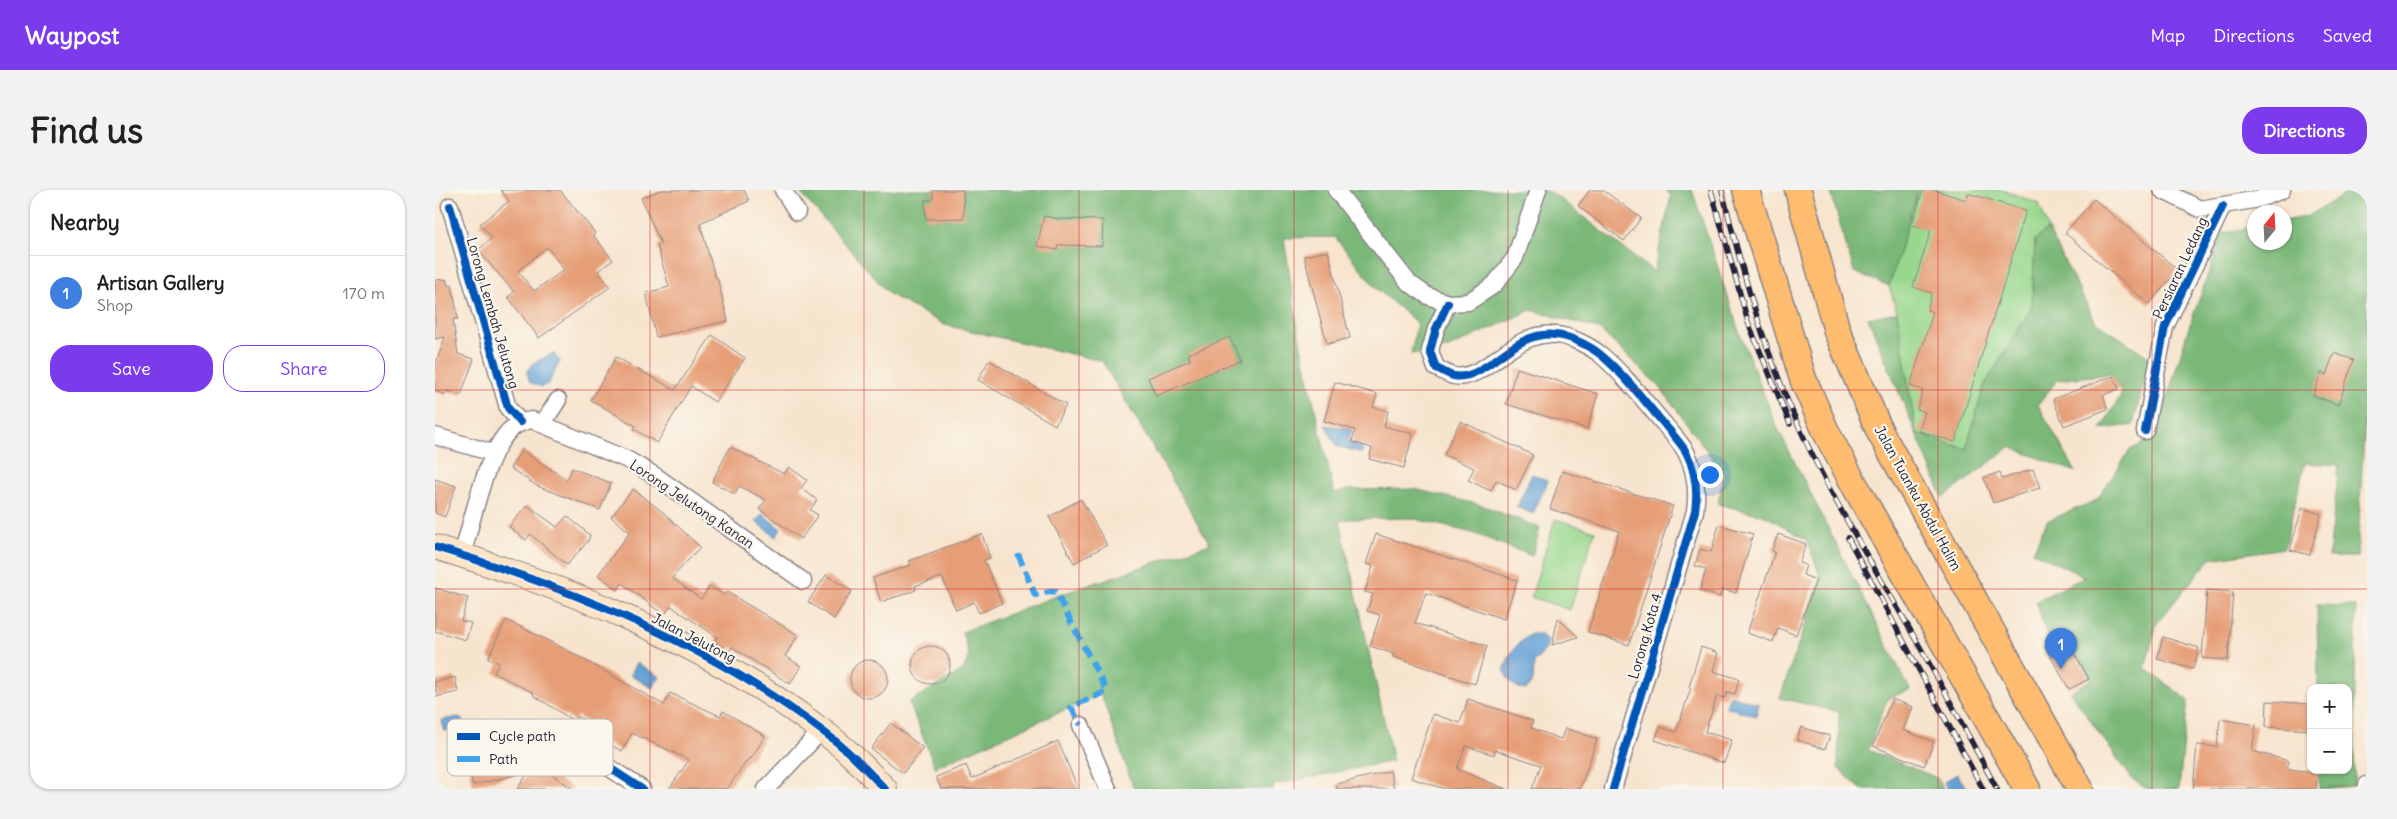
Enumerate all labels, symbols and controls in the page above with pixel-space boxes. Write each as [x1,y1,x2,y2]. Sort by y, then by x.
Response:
text: Waypost [25,20,119,50]
text: Map [2150,24,2185,47]
text: Directions [2213,24,2295,47]
text: Saved [2323,24,2372,47]
button: Directions [2242,107,2367,154]
text: Find us [30,108,143,152]
north arrow [2247,205,2292,250]
text: Nearby [50,209,120,236]
street label: Persiaran Ledang [2148,214,2212,322]
street label: Lorong Lembah Jelutong [463,235,523,391]
text: Artisan Gallery [97,271,225,295]
text: 1 [63,283,69,303]
text: 170 m [342,283,385,303]
text: Shop [97,295,133,315]
button: Save [50,345,213,392]
button: Share [223,345,385,392]
street label: Jalan Tuanku Abdul Halim [1871,422,1965,574]
street label: Lorong Jelutong Kanan [626,456,758,552]
your location [1697,462,1723,488]
street label: Lorong Kota 4 [1624,591,1666,681]
street label: Jalan Jelutong [649,609,739,667]
pin: 1 [2045,628,2077,669]
map controls [2307,684,2352,774]
button: + [2307,684,2352,729]
legend [447,719,613,776]
text: Cycle path [489,727,556,745]
button: − [2307,729,2352,774]
text: Path [489,750,518,768]

